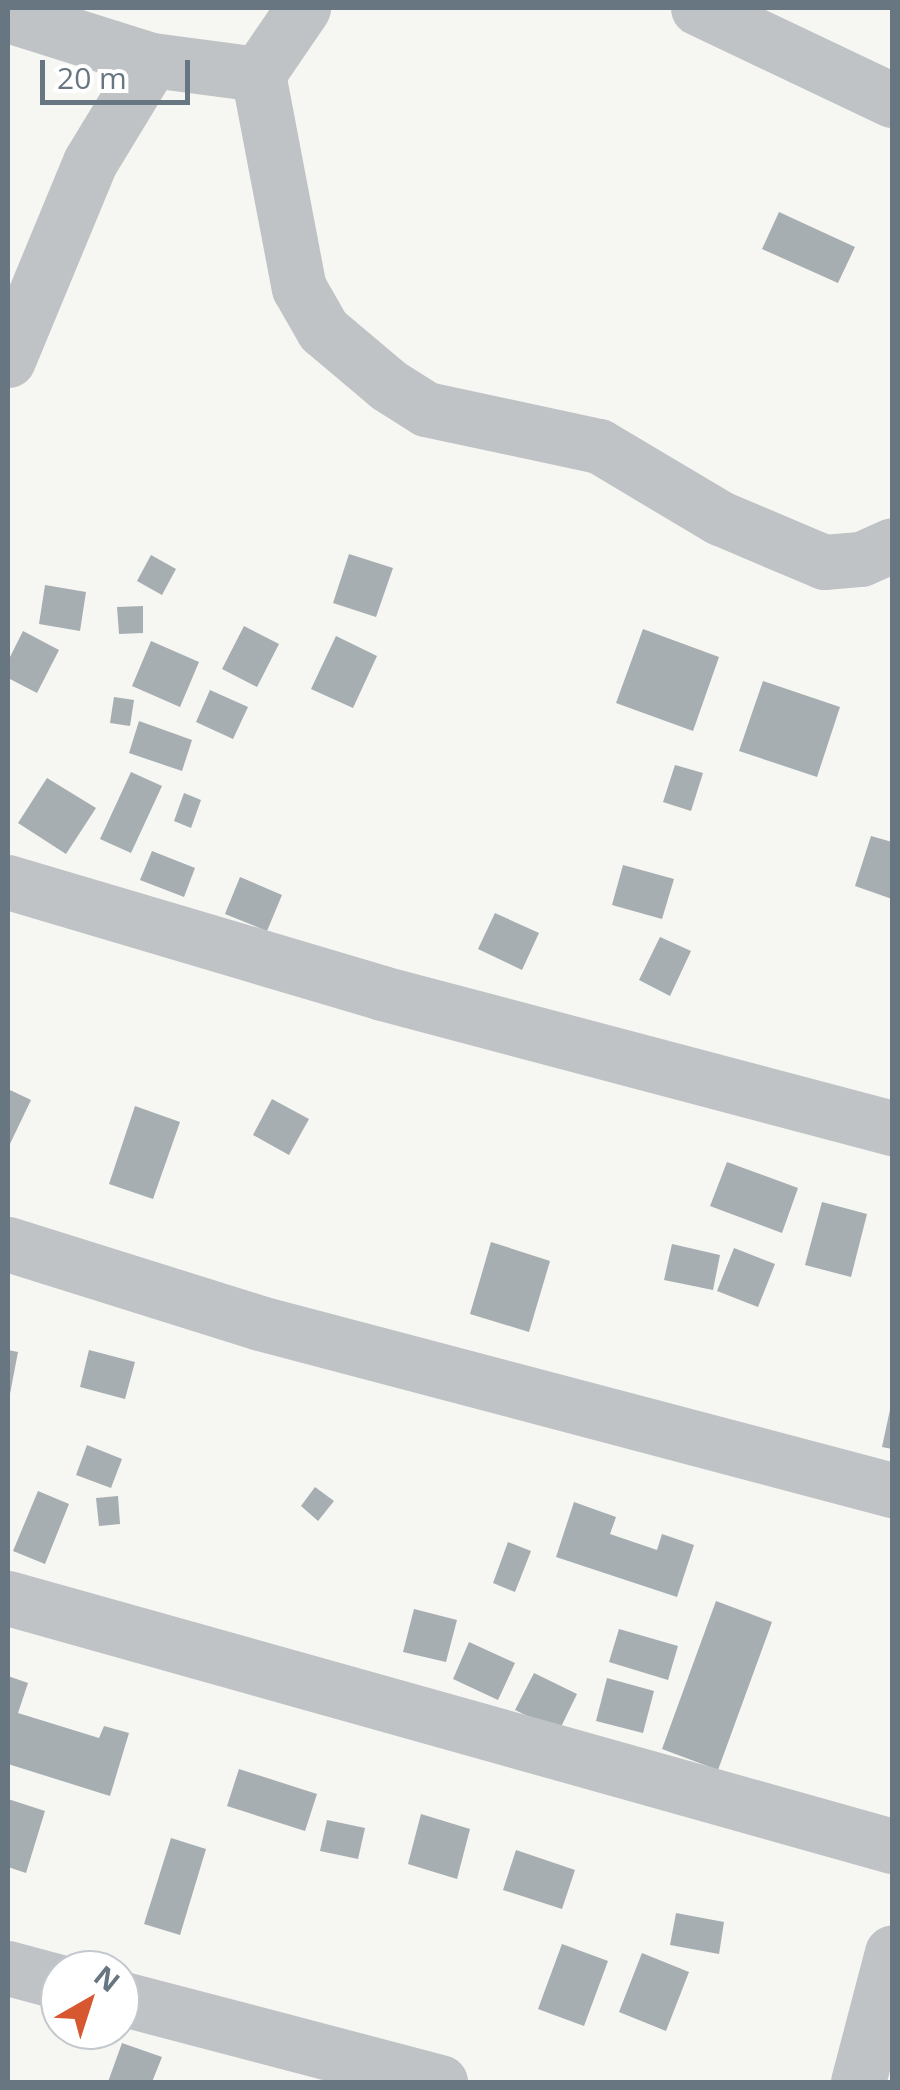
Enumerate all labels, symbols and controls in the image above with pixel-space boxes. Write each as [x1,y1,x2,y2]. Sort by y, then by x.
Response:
scale bar [45,40,195,102]
text: 20 m [57,57,127,98]
north arrow [40,1950,140,2050]
text: N [87,1956,128,2000]

